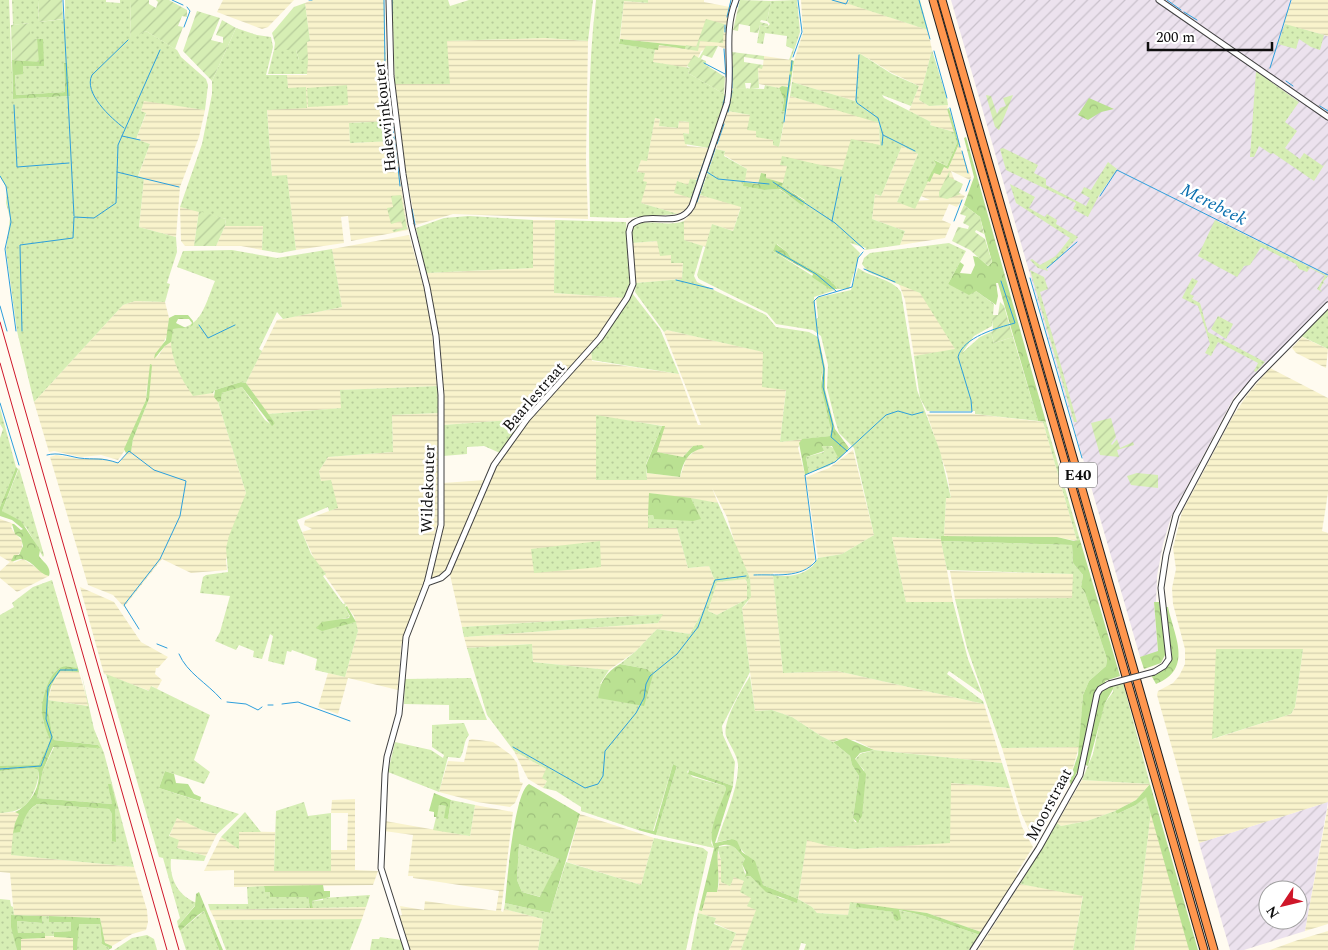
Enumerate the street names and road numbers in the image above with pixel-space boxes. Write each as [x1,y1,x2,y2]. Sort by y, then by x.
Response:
street label: Halewijnkouter [367,61,403,173]
street label: Baarlestraat [497,356,571,437]
street label: Wildekouter [414,445,442,533]
road number: E40 [1059,462,1097,488]
street label: Moorstraat [1020,763,1078,845]

